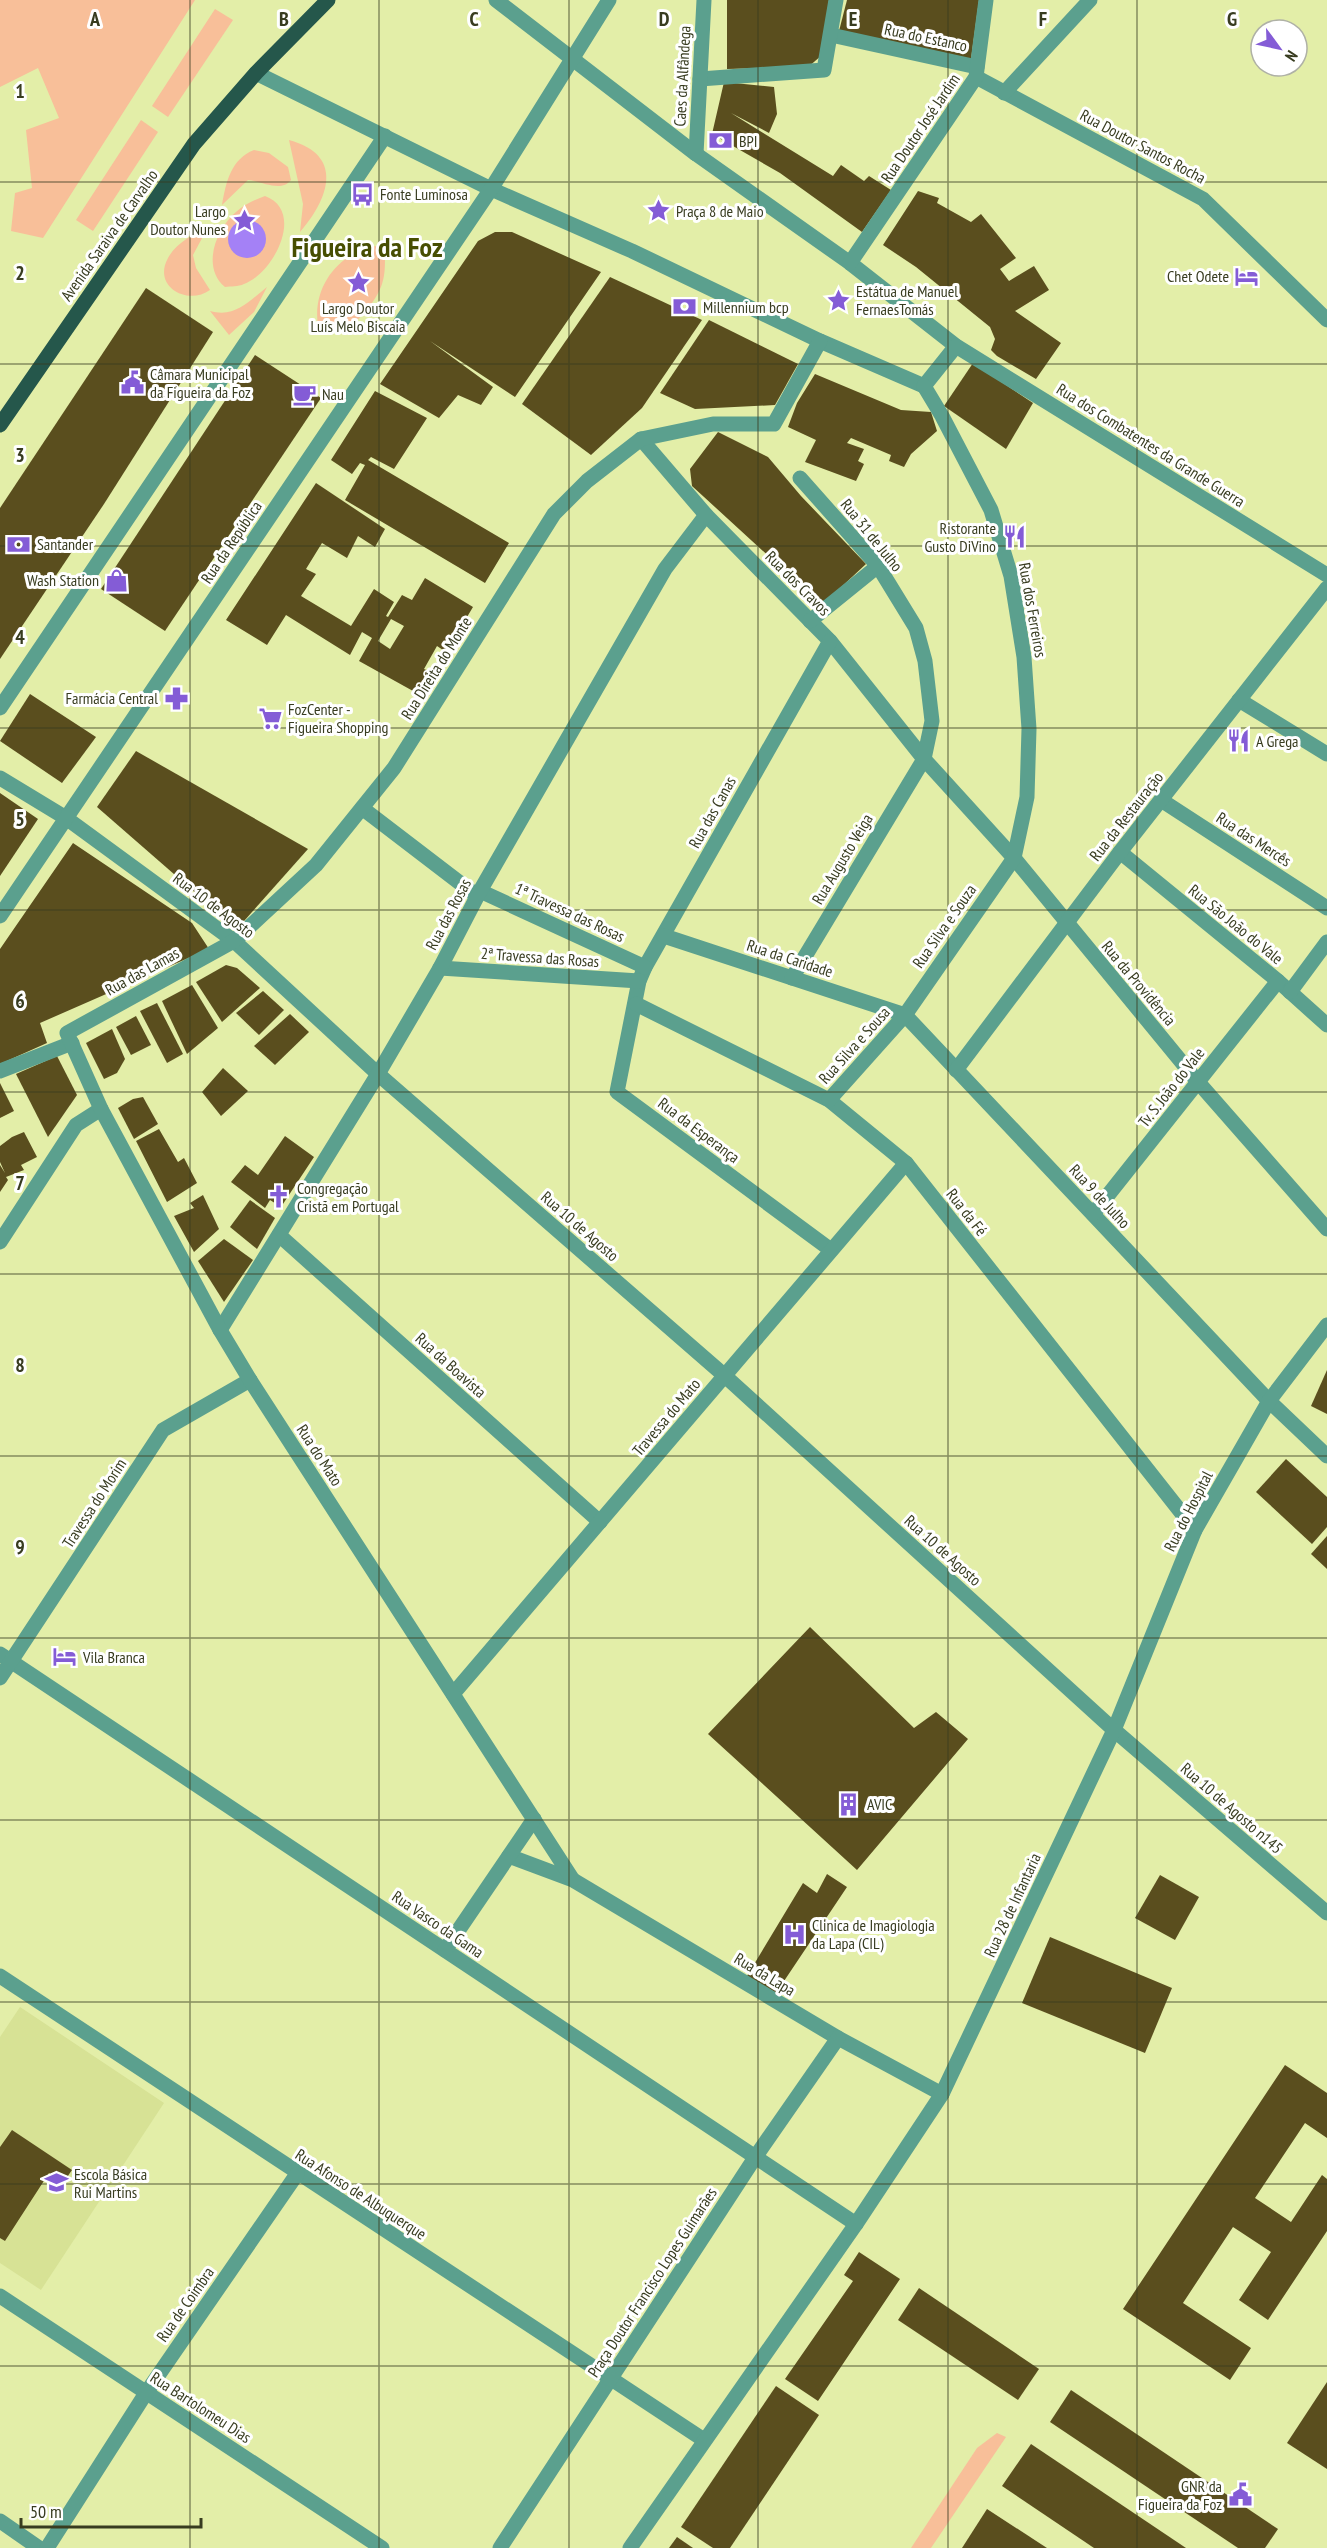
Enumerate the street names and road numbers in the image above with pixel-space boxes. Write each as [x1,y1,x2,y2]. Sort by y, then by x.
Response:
street label: Rua do Estanco [883,18,969,56]
street label: Caes da Alfândega [669,25,695,127]
street label: Rua Doutor José Jardim [876,70,964,186]
street label: Rua Doutor Santos Rocha [1077,105,1209,187]
street label: Avenida Saraiva de Carvalho [56,165,162,305]
street label: Rua dos Combatentes da Grande Guerra [1053,379,1249,511]
street label: Rua 31 de Julho [837,495,907,575]
street label: Rua da República [196,497,266,587]
street label: Rua dos Cravos [761,546,835,620]
street label: Rua dos Ferreiros [1015,561,1051,659]
street label: Rua Direita do Monte [396,613,476,723]
street label: Rua da Restauração [1085,767,1167,865]
street label: Rua das Canas [684,773,740,851]
street label: Rua das Mercês [1213,807,1295,871]
street label: Rua Augusto Veiga [807,810,877,908]
street label: Rua 10 de Agosto [169,868,259,942]
street label: Rua das Rosas [421,875,475,953]
street label: 1ª Travessa das Rosas [512,878,628,946]
street label: Rua Silva e Souza [908,880,980,972]
street label: Rua São João do Vale [1185,880,1287,968]
street label: Rua da Caridade [744,935,836,981]
street label: Rua da Providência [1098,936,1180,1030]
street label: Rua das Lamas [101,942,183,1000]
street label: 2ª Travessa das Rosas [480,943,600,971]
street label: Rua Silva e Sousa [814,1002,894,1088]
street label: Tv. S. João do Vale [1134,1043,1208,1131]
street label: Rua da Esperança [654,1093,744,1167]
street label: Rua 9 de Julho [1065,1160,1135,1232]
street label: Rua da Fé [942,1184,992,1240]
street label: Rua 10 de Agosto [537,1187,623,1265]
street label: Rua da Boavista [412,1328,490,1402]
street label: Travessa do Mato [628,1374,704,1460]
street label: Rua do Mato [293,1420,347,1490]
street label: Travessa do Morim [58,1455,130,1551]
street label: Rua do Hospital [1159,1467,1217,1555]
street label: Rua 10 de Agosto [900,1510,986,1590]
street label: Rua 10 de Agosto n145 [1177,1758,1287,1858]
street label: Rua 28 de Infantaria [979,1850,1045,1960]
street label: Rua Vasco da Gama [388,1886,488,1962]
street label: Rua da Lapa [731,1948,799,2000]
street label: Rua Afonso de Albuquerque [292,2144,430,2244]
street label: Praça Doutor Francisco Lopes Guimarães [583,2183,721,2381]
street label: Rua de Coimbra [152,2263,218,2345]
street label: Rua Bartolomeu Dias [147,2367,255,2447]

